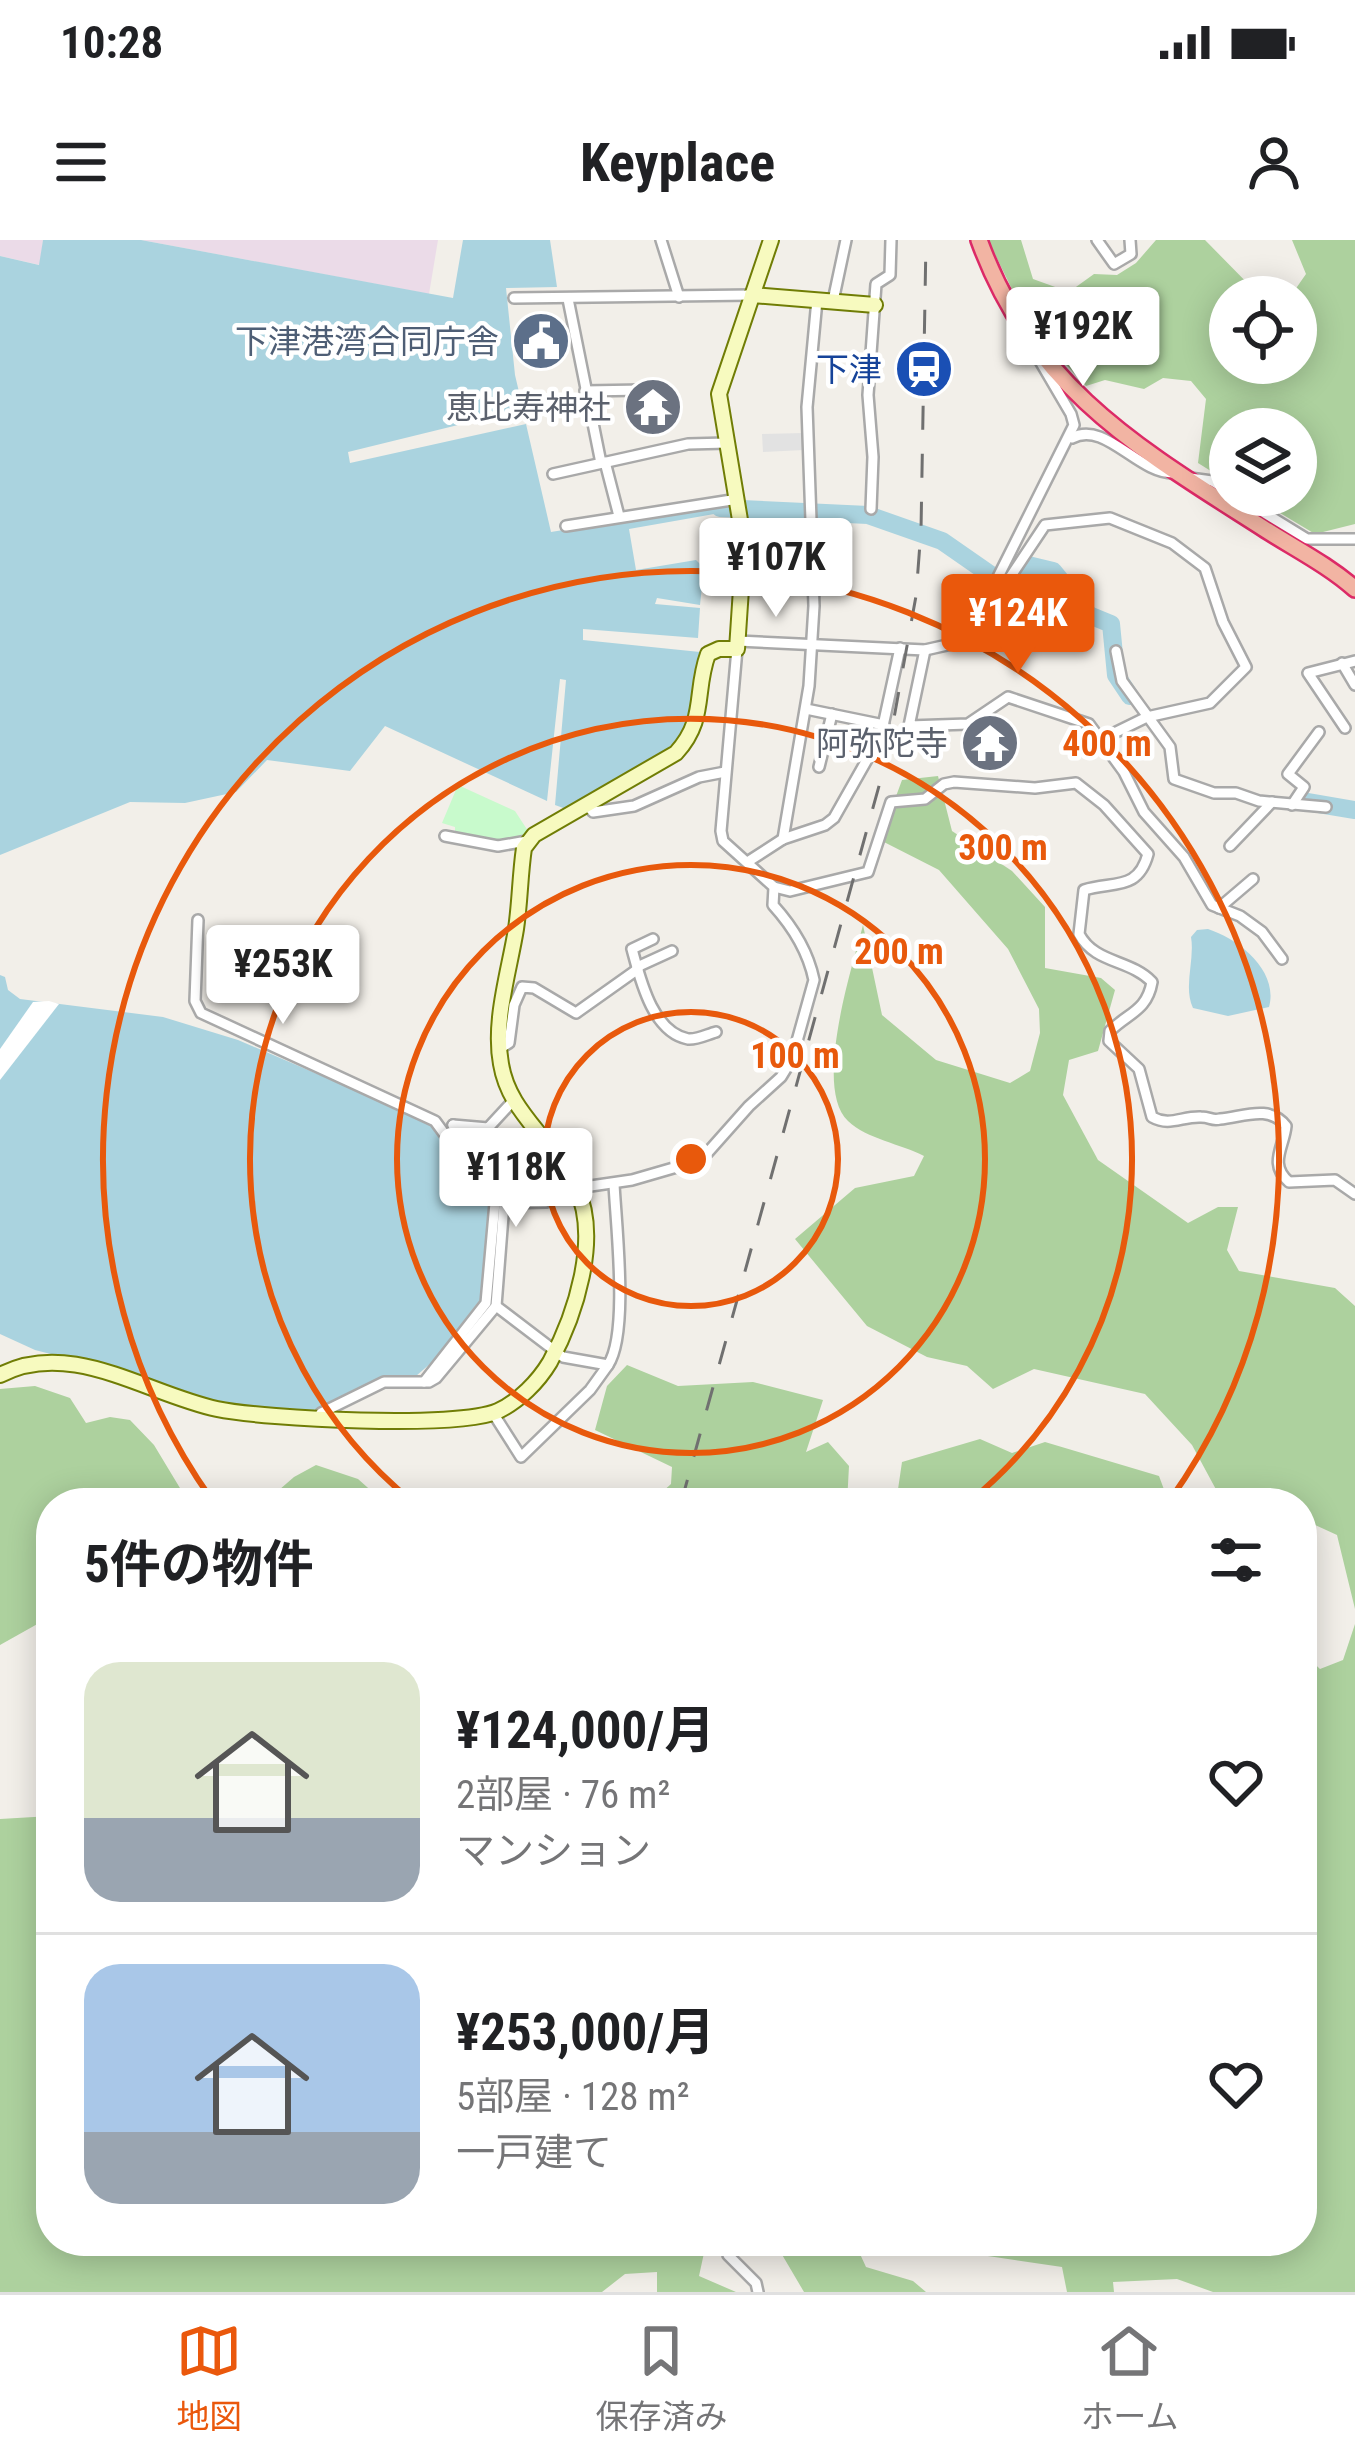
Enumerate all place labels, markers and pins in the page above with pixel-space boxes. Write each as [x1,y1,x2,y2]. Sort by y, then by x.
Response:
pin: ¥192K [999,287,1167,389]
public building icon: 下津港湾合同庁舎 [510,310,572,372]
place label: 下津港湾合同庁舎 [235,322,499,361]
station icon: 下津 [893,338,955,400]
place label: 下津 [816,350,882,389]
temple icon: 恵比寿神社 [622,376,684,438]
place label: 恵比寿神社 [446,388,611,427]
pin: ¥107K [692,518,860,620]
pin: ¥124K [934,574,1102,676]
temple icon: 阿弥陀寺 [959,712,1021,774]
place label: 阿弥陀寺 [816,724,948,763]
pin: ¥253K [199,925,367,1027]
pin: ¥118K [432,1128,600,1230]
centre of rings [670,1138,712,1180]

